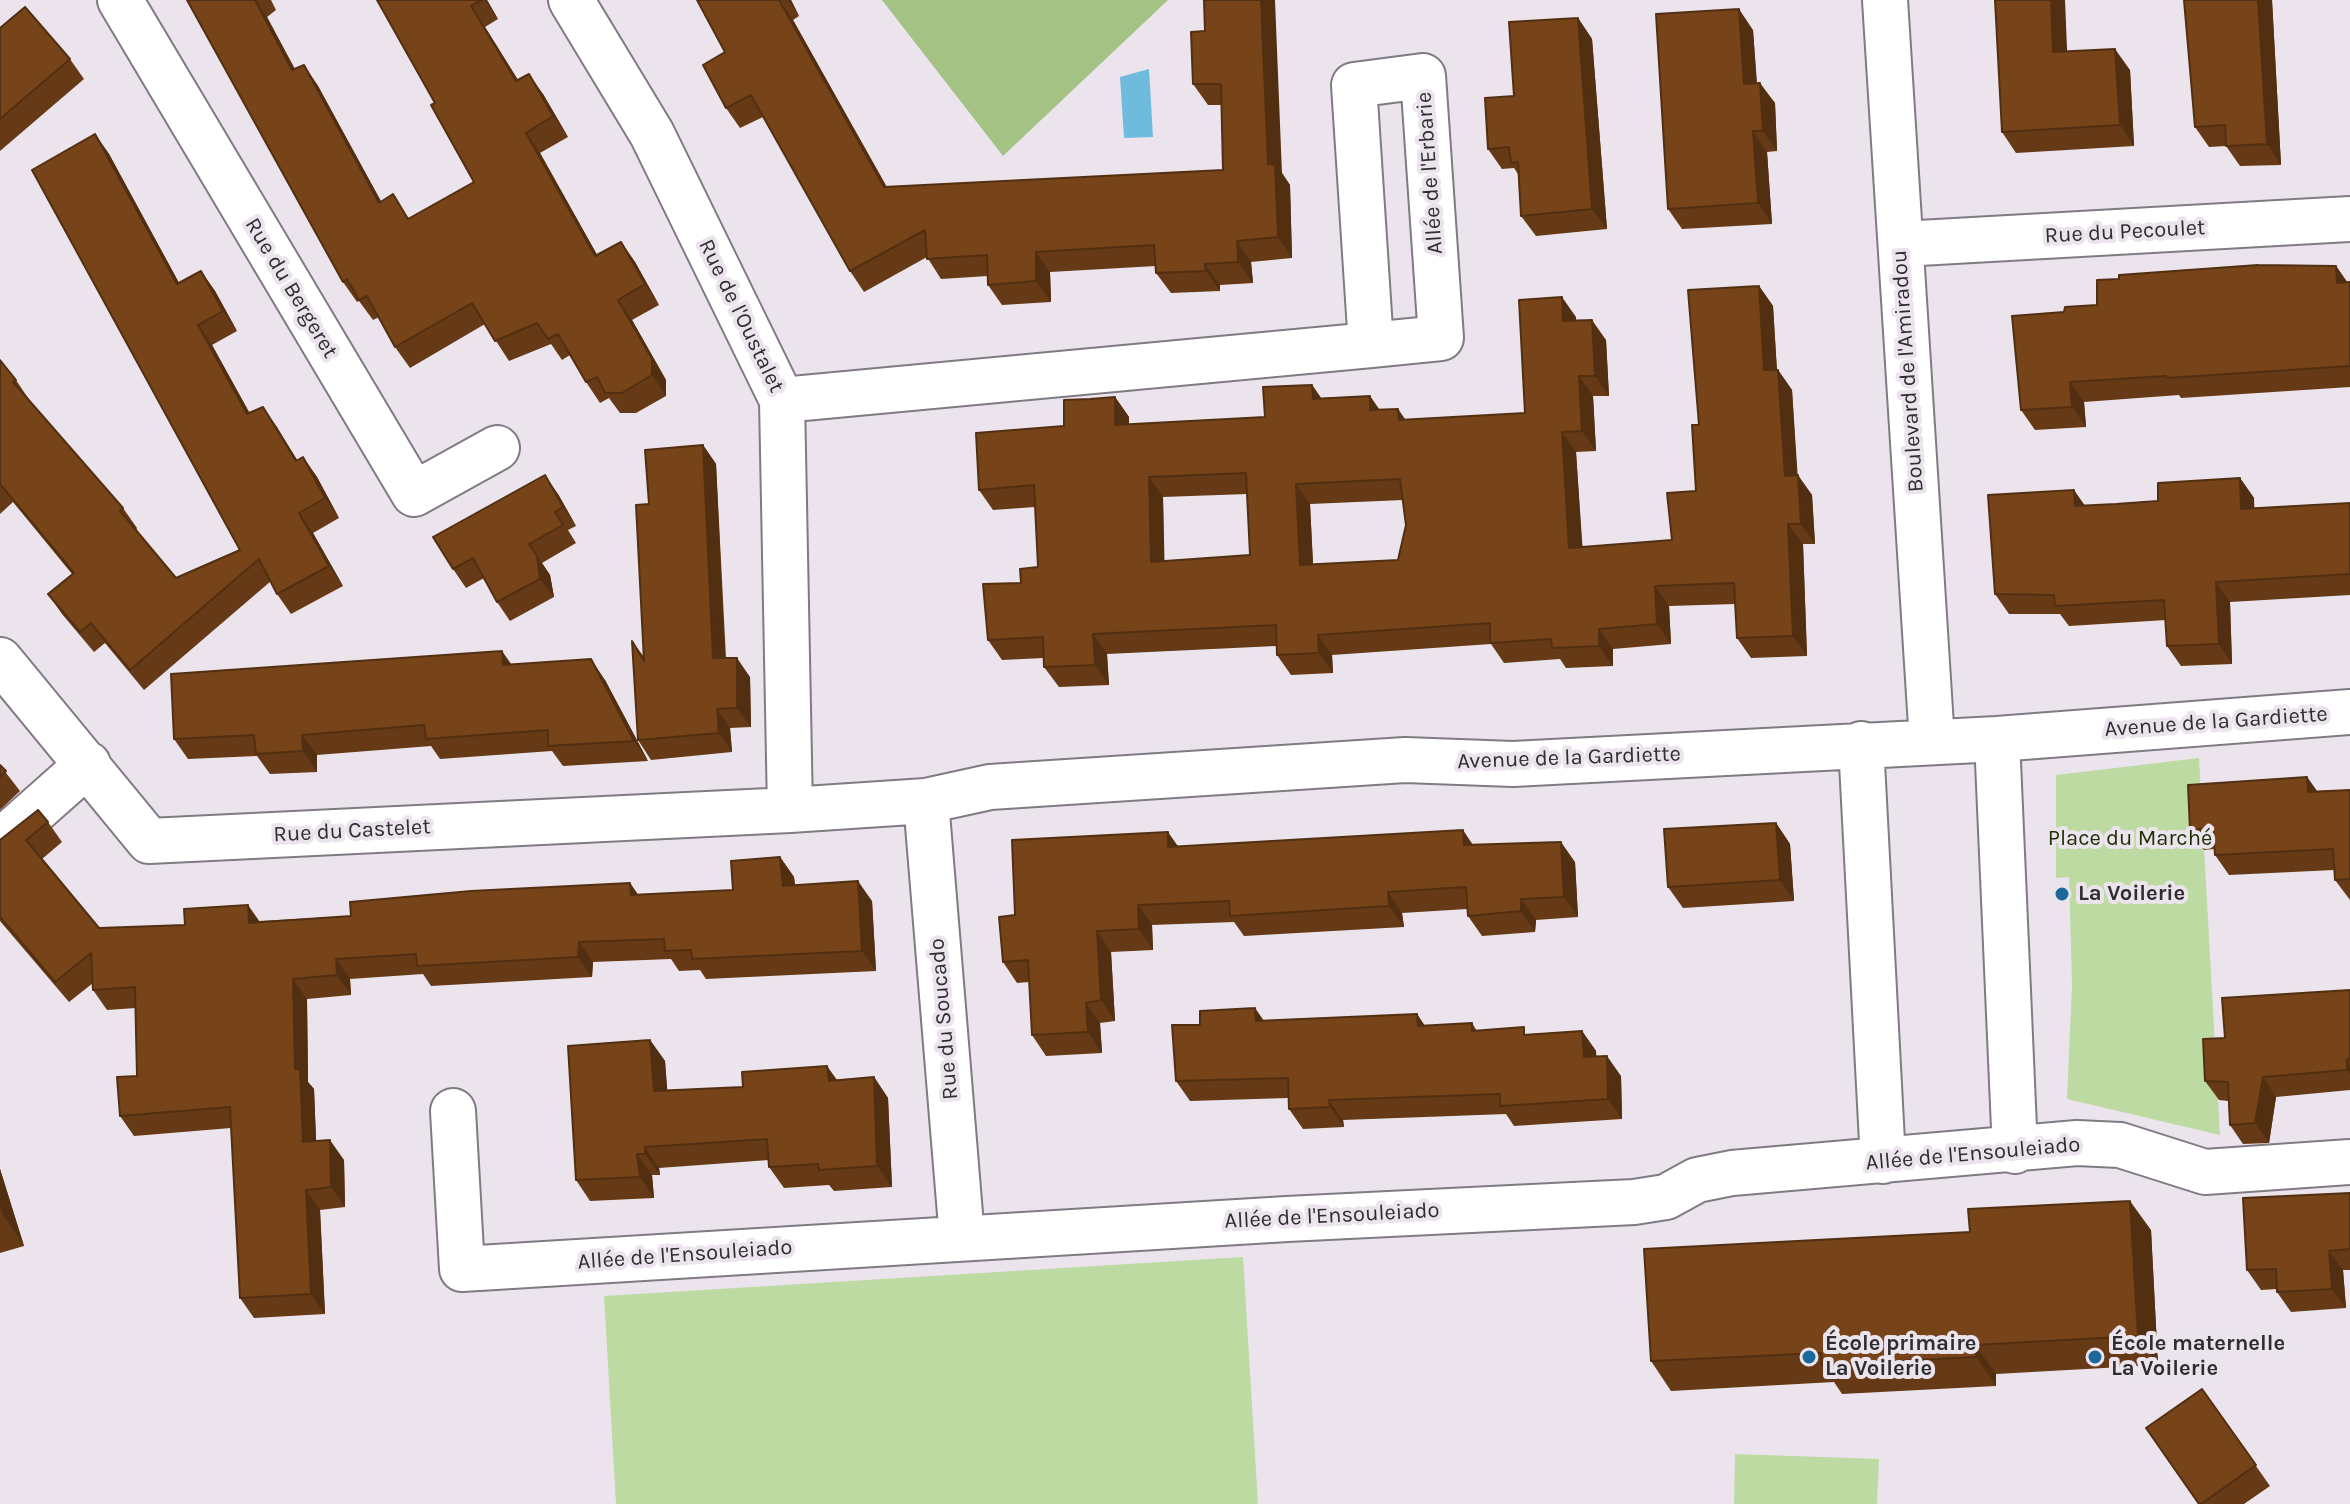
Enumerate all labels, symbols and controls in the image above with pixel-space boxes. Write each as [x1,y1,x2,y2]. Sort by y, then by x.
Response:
street label: Allée de l'Erbarie [1411,91,1449,255]
street label: Rue du Bergeret [239,213,343,363]
street label: Rue du Pecoulet [2044,215,2206,249]
street label: Rue de l'Oustalet [692,235,790,397]
street label: Boulevard de l'Amiradou [1886,249,1930,493]
street label: Avenue de la Gardiette [2104,701,2328,743]
street label: Avenue de la Gardiette [1457,741,1681,775]
street label: Rue du Castelet [273,814,431,848]
park label: Place du Marché [2048,826,2212,852]
place label: La Voilerie [2078,881,2185,907]
marker: La Voilerie [2053,885,2071,903]
street label: Rue du Soucado [924,937,964,1101]
street label: Allée de l'Ensouleiado [1865,1131,2081,1177]
street label: Allée de l'Ensouleiado [1224,1197,1440,1235]
street label: Allée de l'Ensouleiado [577,1234,793,1276]
place label: École primaire La Voilerie [1825,1331,1976,1382]
place label: École maternelle La Voilerie [2111,1331,2285,1382]
marker: École primaire La Voilerie [1800,1348,1818,1366]
marker: École maternelle La Voilerie [2086,1348,2104,1366]

